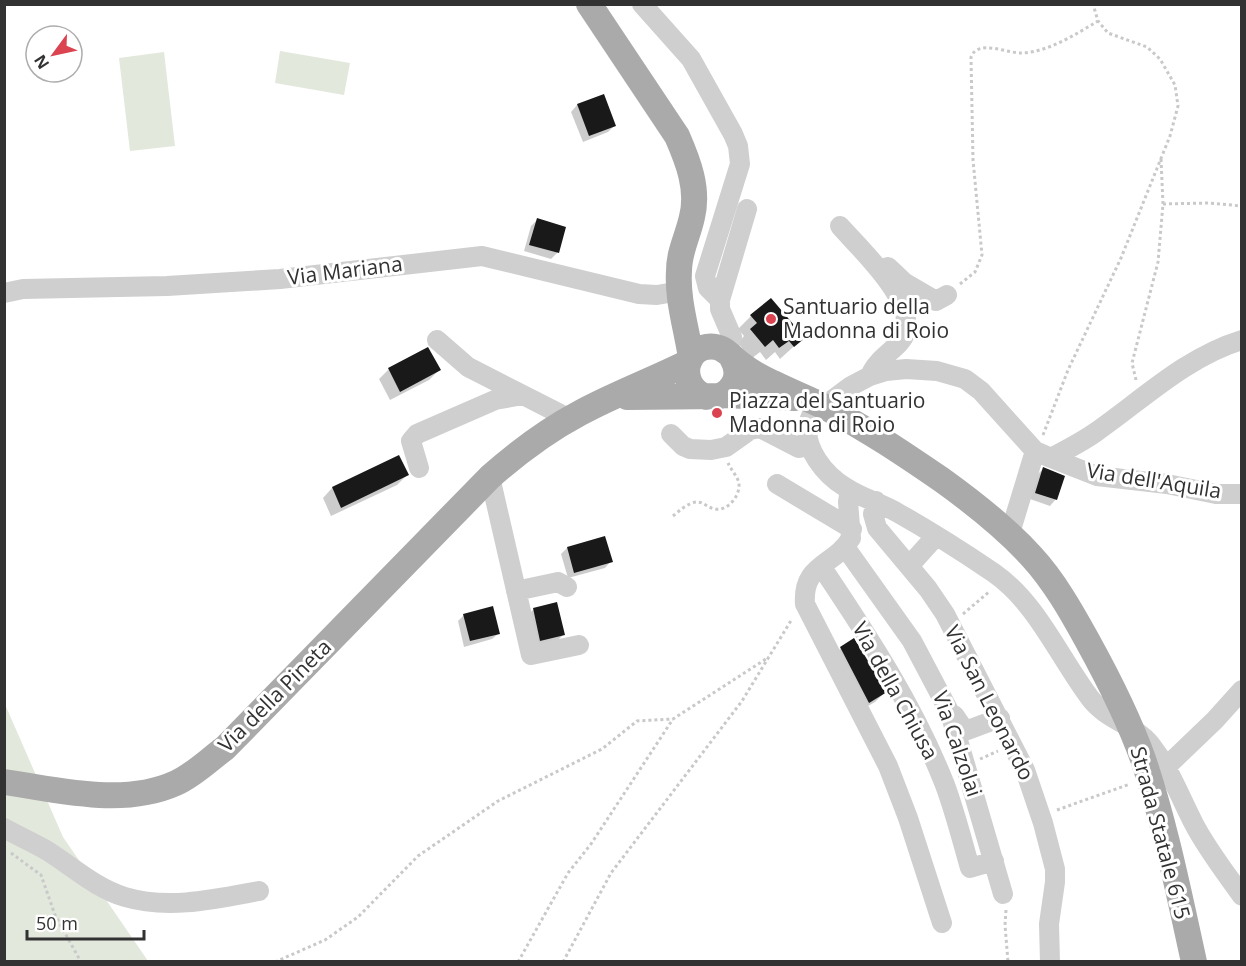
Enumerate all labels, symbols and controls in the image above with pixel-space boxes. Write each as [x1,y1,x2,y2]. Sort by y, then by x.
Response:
north arrow [24,24,84,84]
text: N [29,51,54,74]
street label: Via Mariana [286,249,404,291]
place label: Santuario della Madonna di Roio [783,292,949,344]
marker: Santuario della Madonna di Roio [764,312,778,326]
place label: Piazza del Santuario Madonna di Roio [729,386,925,438]
marker: Piazza del Santuario Madonna di Roio [710,406,724,420]
street label: Via dell'Aquila [1085,456,1224,504]
street label: Via della Chiusa [846,617,945,764]
street label: Via San Leonardo [939,620,1041,785]
street label: Via della Pineta [212,633,337,758]
street label: Via Calzolai [927,687,989,800]
street label: Strada Statale 615 [1124,743,1197,922]
scale bar [27,903,144,941]
text: 50 m [36,911,78,935]

